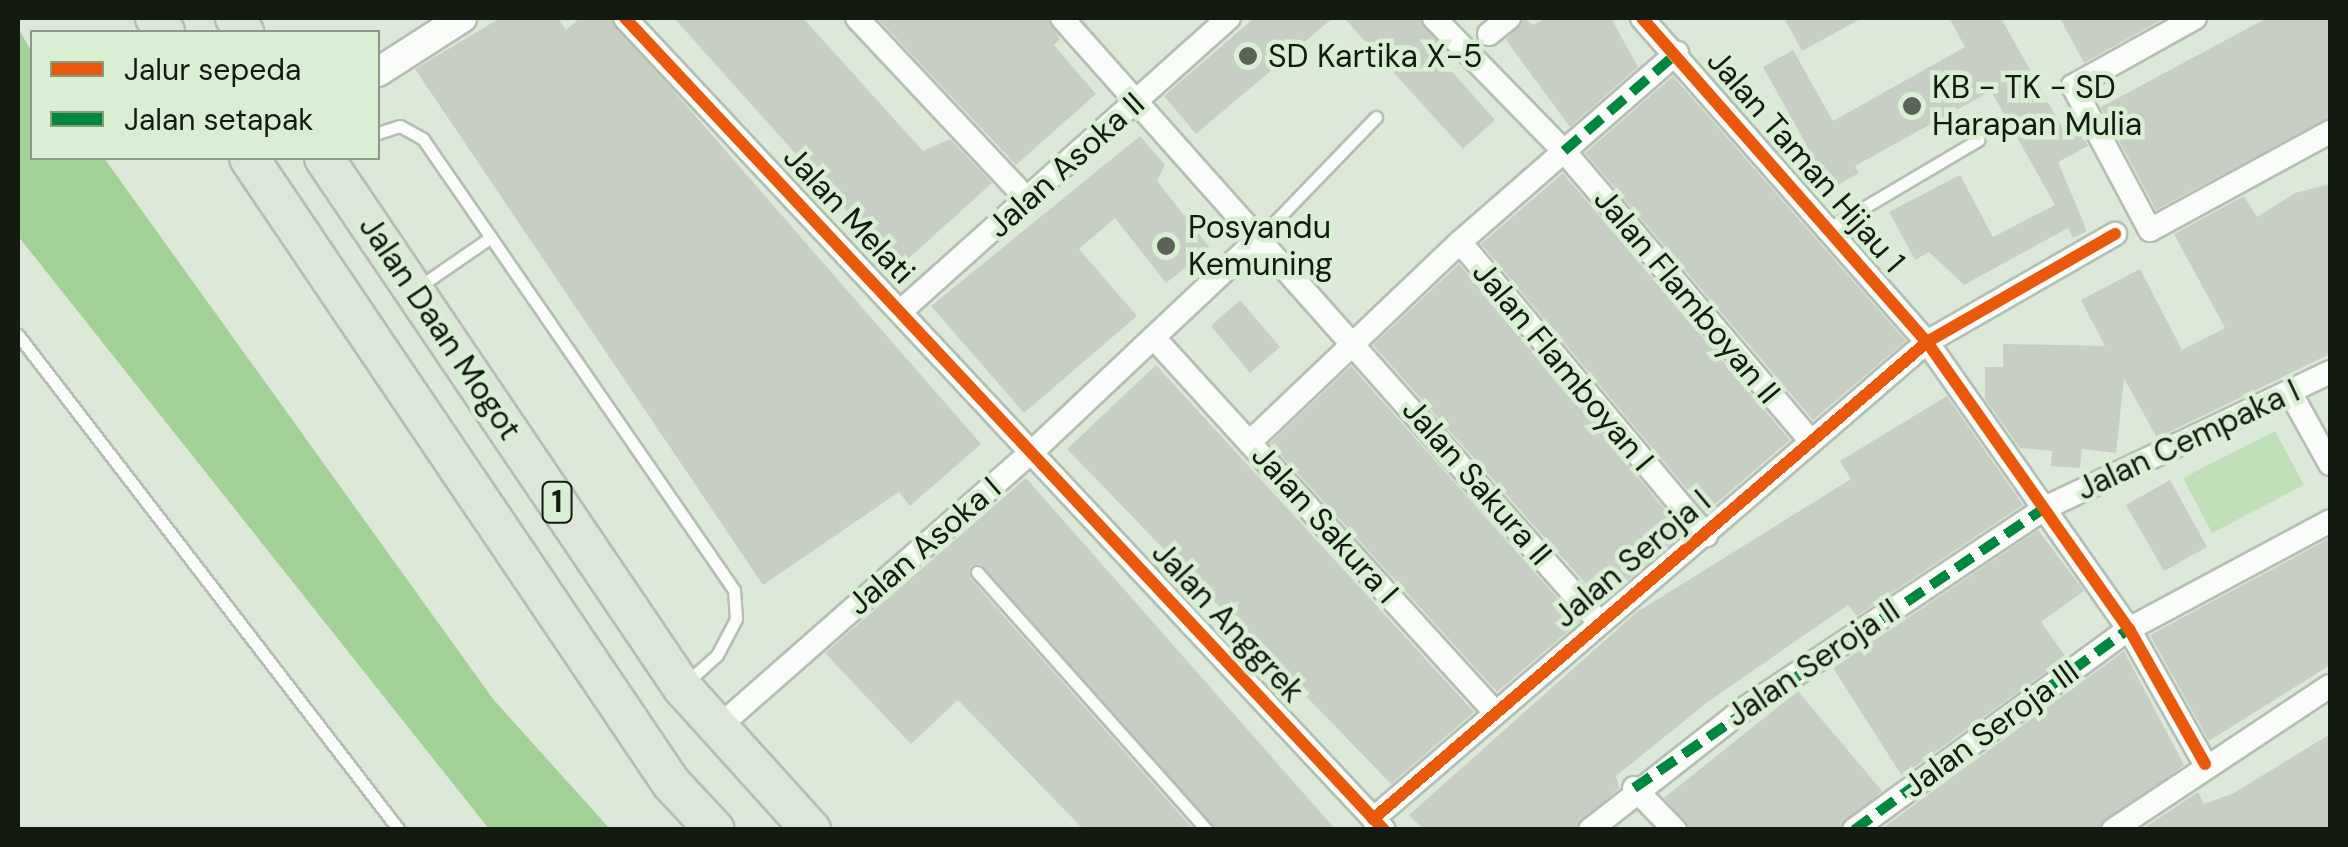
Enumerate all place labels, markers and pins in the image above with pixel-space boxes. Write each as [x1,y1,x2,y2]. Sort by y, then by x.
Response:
place label: SD Kartika X-5 [1268,37,1483,75]
marker: SD Kartika X-5 [1237,45,1259,67]
place label: KB - TK - SD Harapan Mulia [1932,69,2142,144]
marker: KB - TK - SD Harapan Mulia [1901,95,1923,117]
place label: Posyandu Kemuning [1188,209,1333,284]
marker: Posyandu Kemuning [1153,233,1179,259]

